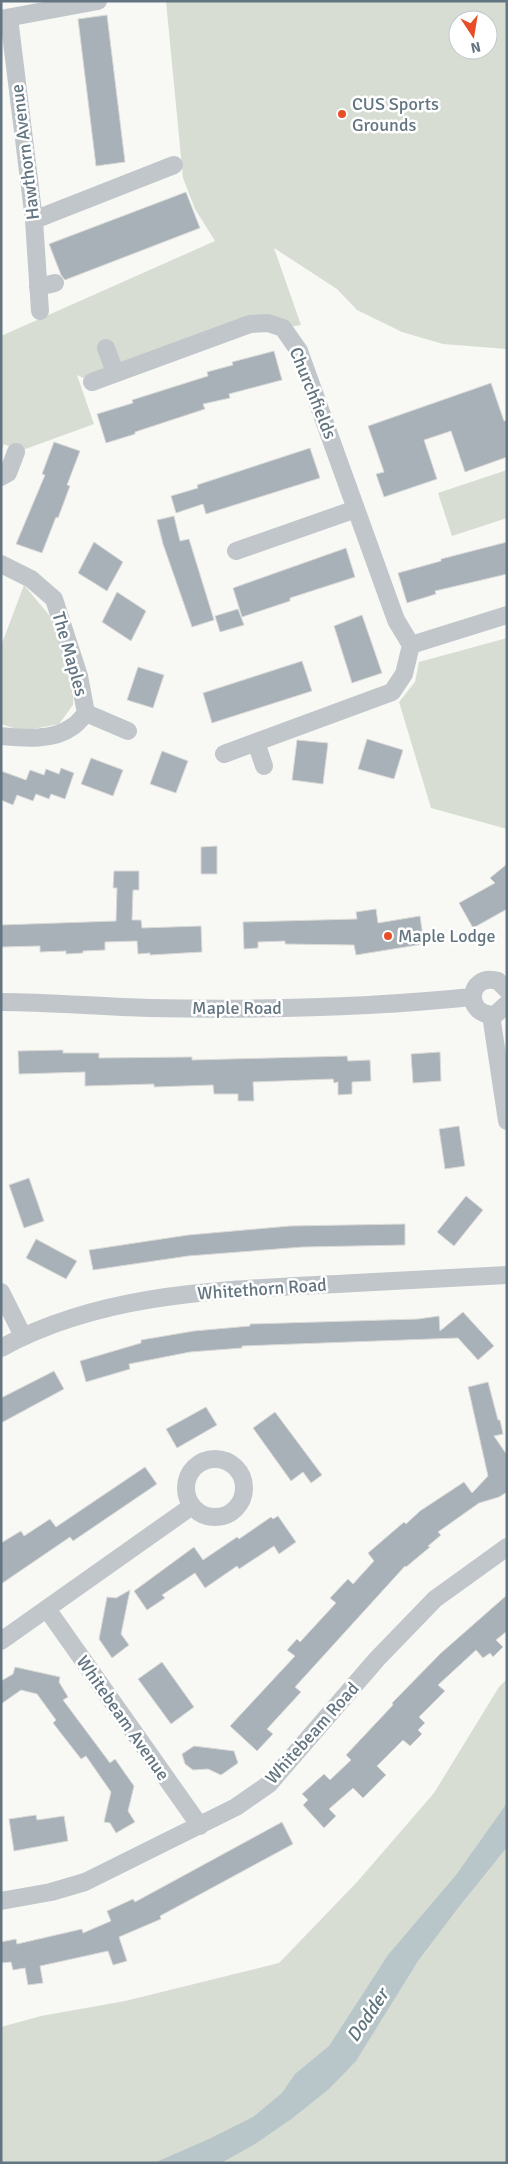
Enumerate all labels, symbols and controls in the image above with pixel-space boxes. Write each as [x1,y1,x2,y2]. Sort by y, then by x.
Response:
north arrow [448,10,498,60]
text: N [469,38,482,57]
street label: Hawthorn Avenue [6,83,44,221]
place label: CUS Sports Grounds [352,93,439,136]
marker: CUS Sports Grounds [336,108,348,120]
street label: Churchfields [285,344,341,442]
street label: The Maples [47,609,93,699]
place label: Maple Lodge [398,925,496,947]
marker: Maple Lodge [382,930,394,942]
street label: Maple Road [192,997,282,1019]
street label: Whitethorn Road [197,1274,327,1304]
street label: Whitebeam Avenue [72,1651,174,1785]
street label: Whitebeam Road [260,1678,364,1788]
water label: Dodder [341,1982,396,2047]

